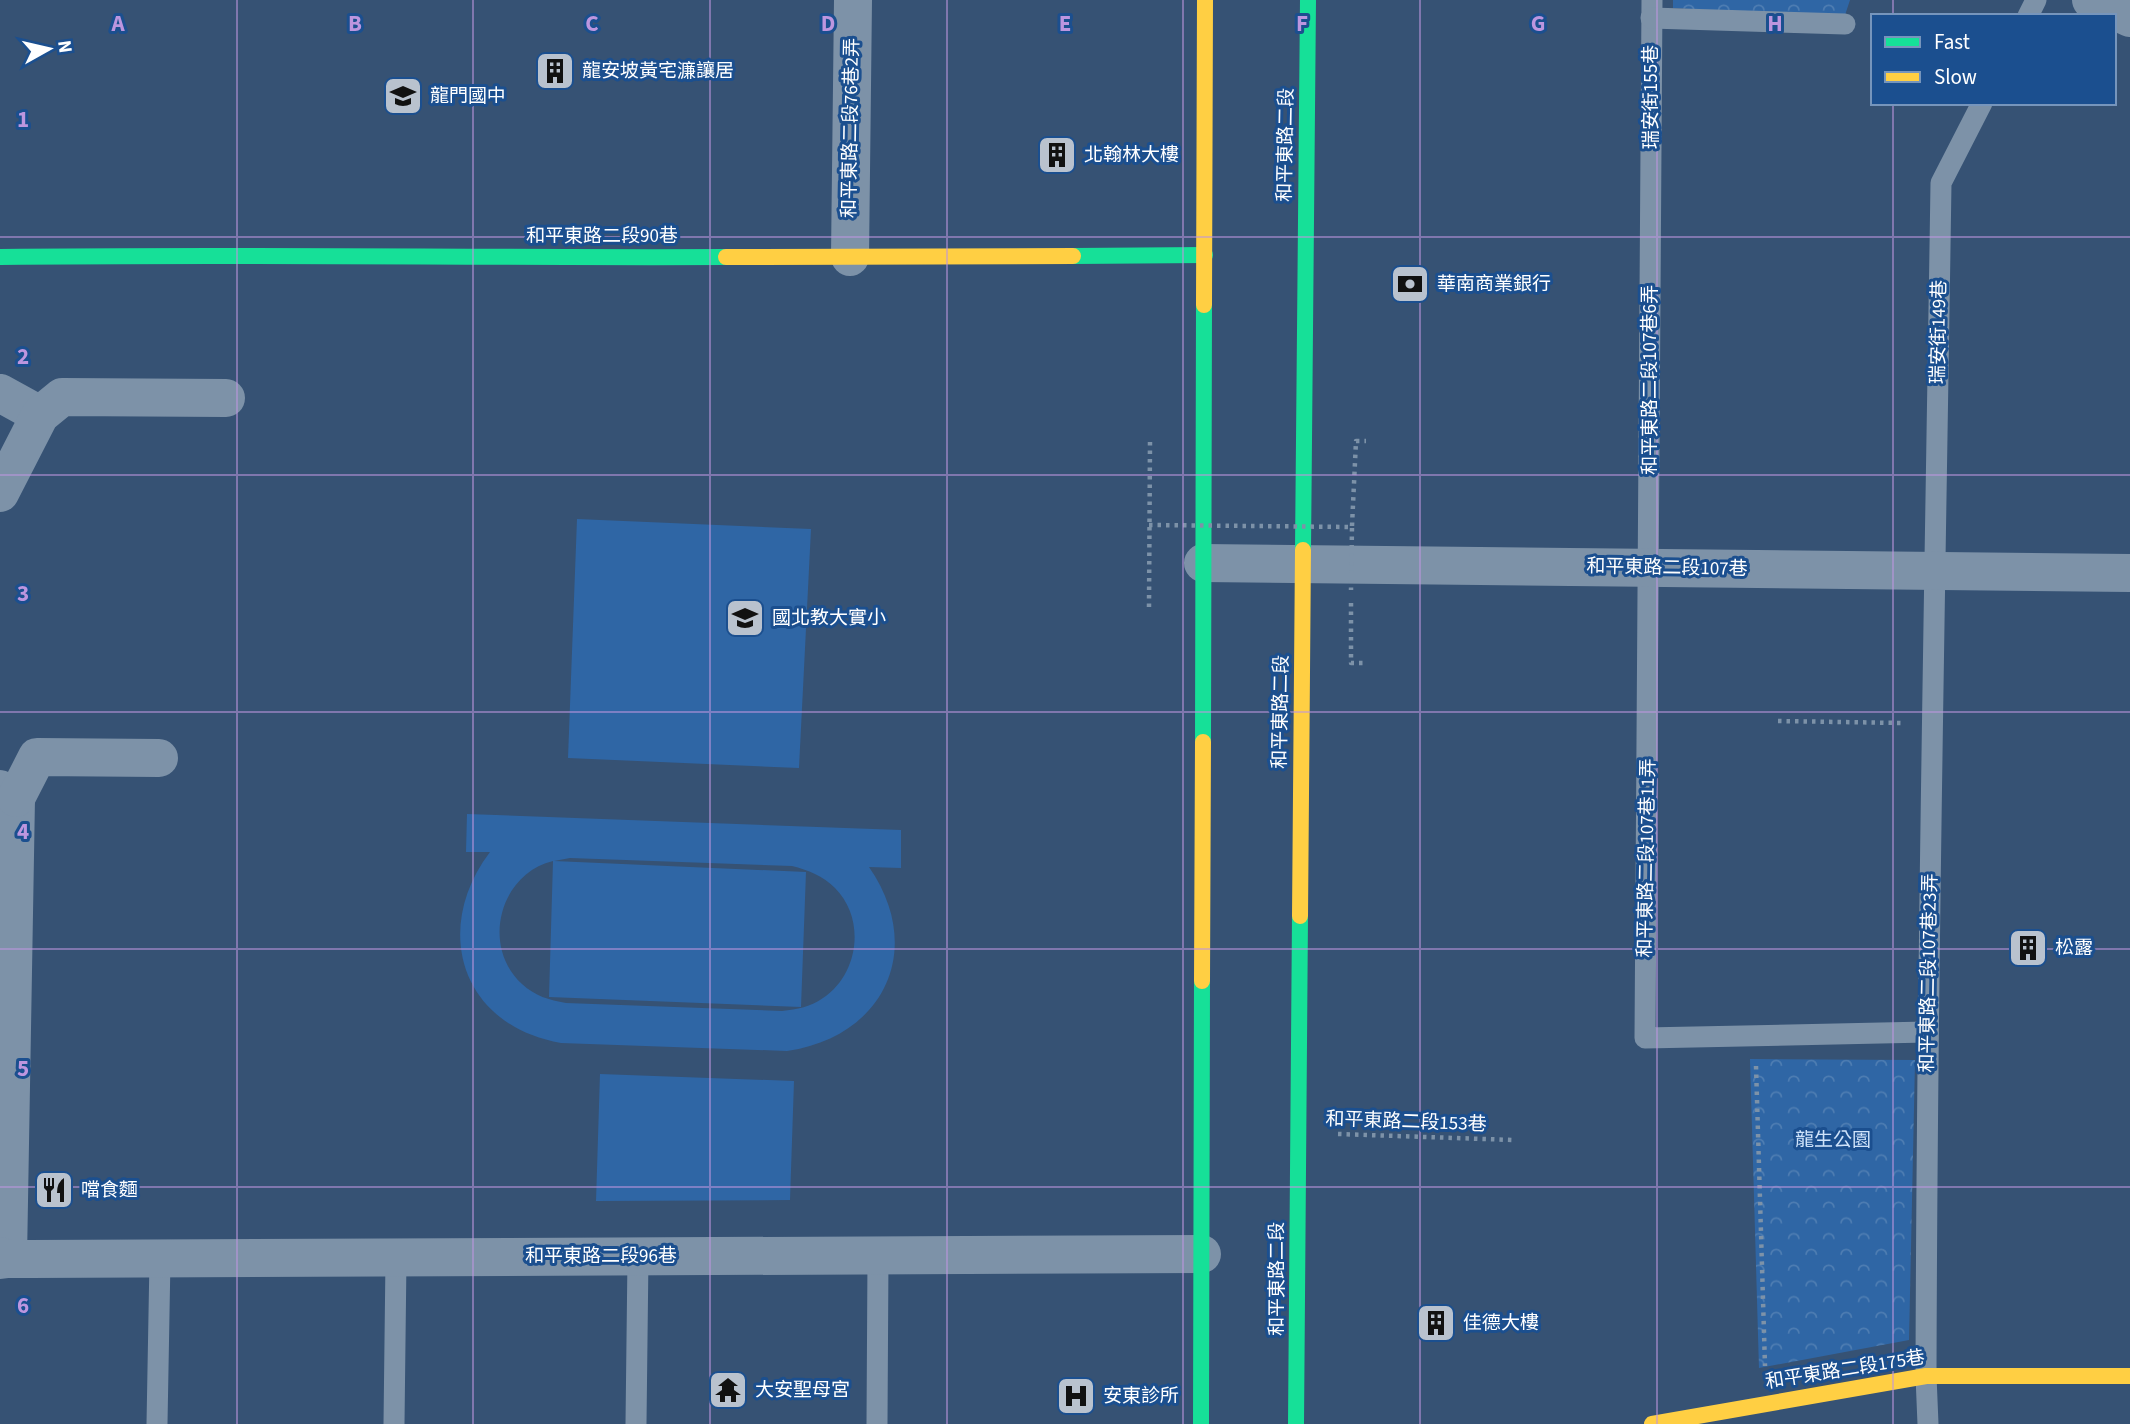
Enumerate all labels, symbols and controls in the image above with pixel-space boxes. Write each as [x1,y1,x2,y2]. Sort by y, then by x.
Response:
text: A [110,7,125,40]
text: B [348,7,362,40]
text: C [585,7,599,40]
text: D [821,7,835,40]
text: E [1059,7,1071,40]
text: F [1296,7,1308,40]
text: G [1531,7,1545,40]
text: H [1767,7,1783,40]
north arrow [14,14,84,84]
legend [1871,14,2116,105]
text: Fast [1934,27,1970,57]
street label: 和平東路二段76巷2弄 [836,38,866,218]
text: N [50,39,79,55]
street label: 瑞安街155巷 [1638,45,1665,149]
building icon: 龍安坡黃宅濂讓居 [534,50,576,92]
place label: 龍安坡黃宅濂讓居 [582,58,734,85]
text: Slow [1934,62,1977,92]
school or university icon: 龍門國中 [382,75,424,117]
place label: 龍門國中 [430,83,506,110]
street label: 和平東路二段 [1272,88,1300,202]
text: 1 [17,103,29,136]
building icon: 北翰林大樓 [1036,134,1078,176]
place label: 北翰林大樓 [1084,142,1179,169]
street label: 和平東路二段90巷 [526,223,678,250]
bank icon: 華南商業銀行 [1389,263,1431,305]
place label: 華南商業銀行 [1437,271,1551,298]
street label: 瑞安街149巷 [1925,280,1953,384]
street label: 和平東路二段107巷6弄 [1637,285,1664,475]
text: 2 [17,340,29,373]
street label: 和平東路二段107巷 [1586,553,1748,583]
text: 3 [17,577,29,610]
school or university icon: 國北教大實小 [724,597,766,639]
place label: 國北教大實小 [772,605,886,632]
street label: 和平東路二段 [1267,655,1295,769]
street label: 和平東路二段107巷11弄 [1632,758,1662,958]
text: 4 [17,815,29,848]
street label: 和平東路二段107巷23弄 [1914,873,1944,1073]
building icon: 松露 [2007,927,2049,969]
place label: 松露 [2055,935,2093,962]
text: 5 [17,1052,29,1085]
street label: 和平東路二段153巷 [1325,1106,1487,1138]
park label: 龍生公園 [1795,1127,1871,1154]
restaurant icon: 噹食麵 [33,1169,75,1211]
place label: 噹食麵 [81,1177,138,1204]
street label: 和平東路二段 [1264,1222,1291,1336]
street label: 和平東路二段96巷 [525,1243,677,1270]
text: 6 [17,1289,29,1322]
building icon: 佳德大樓 [1415,1302,1457,1344]
place label: 佳德大樓 [1463,1310,1539,1337]
street label: 和平東路二段175巷 [1763,1344,1927,1396]
temple icon: 大安聖母宮 [707,1369,749,1411]
hospital icon: 安東診所 [1055,1375,1097,1417]
place label: 大安聖母宮 [755,1377,850,1404]
place label: 安東診所 [1103,1383,1179,1410]

